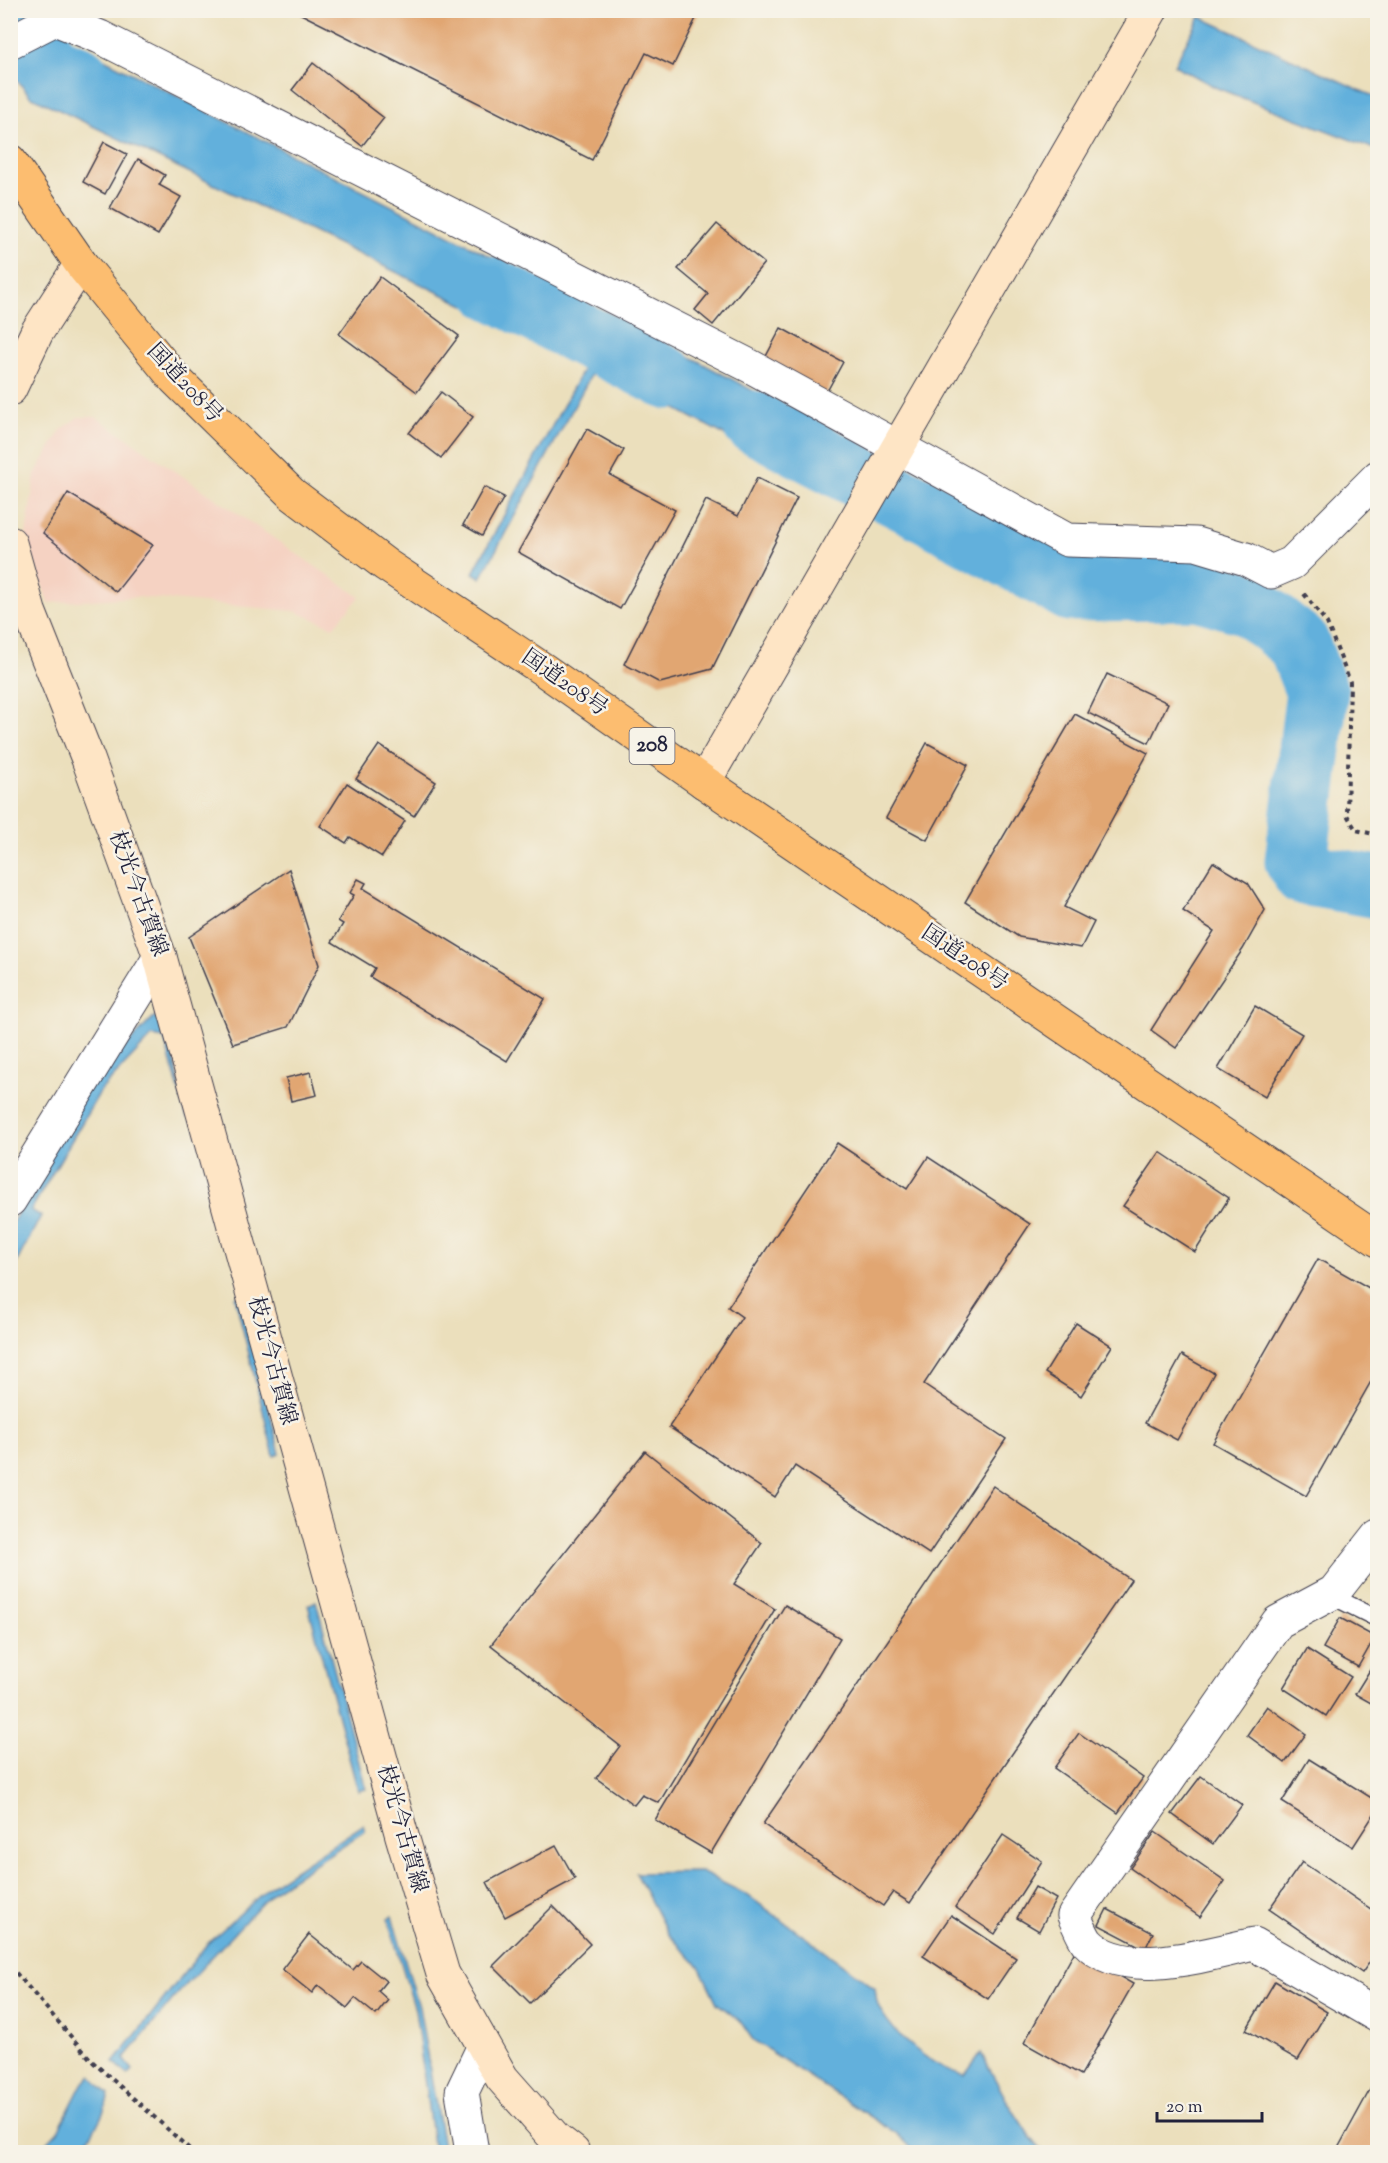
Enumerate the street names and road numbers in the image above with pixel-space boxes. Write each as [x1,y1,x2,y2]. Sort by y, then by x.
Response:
street label: 国道208号 [139,337,229,431]
street label: 国道208号 [514,643,614,725]
road number: 208 [630,728,674,764]
street label: 枝光今古賀線 [99,827,175,961]
street label: 国道208号 [914,918,1014,1000]
street label: 枝光今古賀線 [238,1293,304,1429]
street label: 枝光今古賀線 [367,1761,435,1897]

